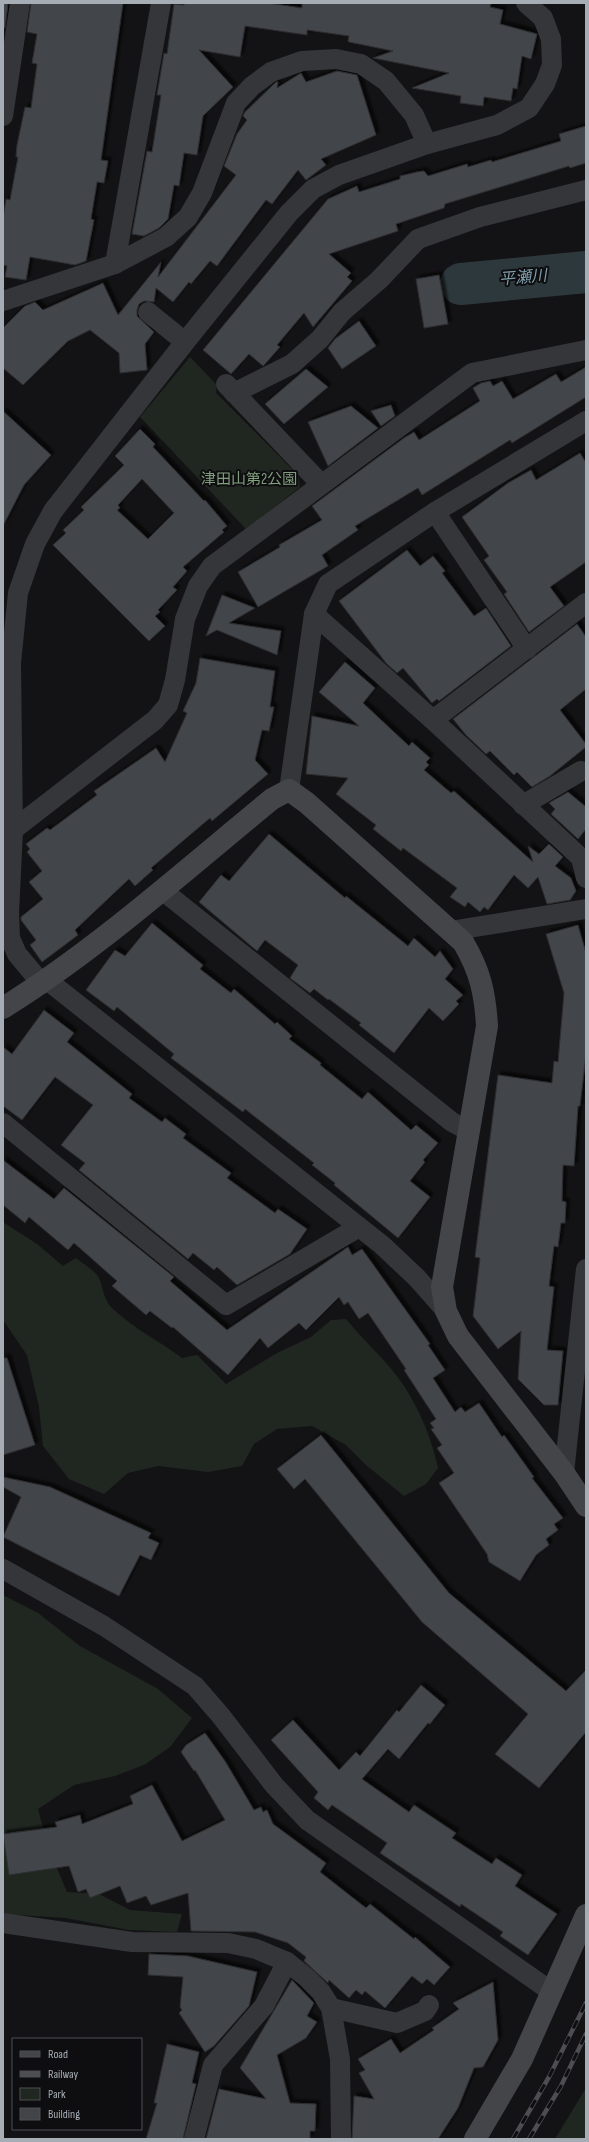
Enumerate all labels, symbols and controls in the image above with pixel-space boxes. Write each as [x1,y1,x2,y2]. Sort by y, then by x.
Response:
water label: 平瀬川 [498,266,550,290]
park label: 津田山第2公園 [201,470,297,489]
legend [12,2038,142,2130]
text: Road [48,2047,68,2062]
text: Railway [48,2067,79,2082]
text: Park [48,2087,66,2102]
text: Building [48,2107,80,2122]

